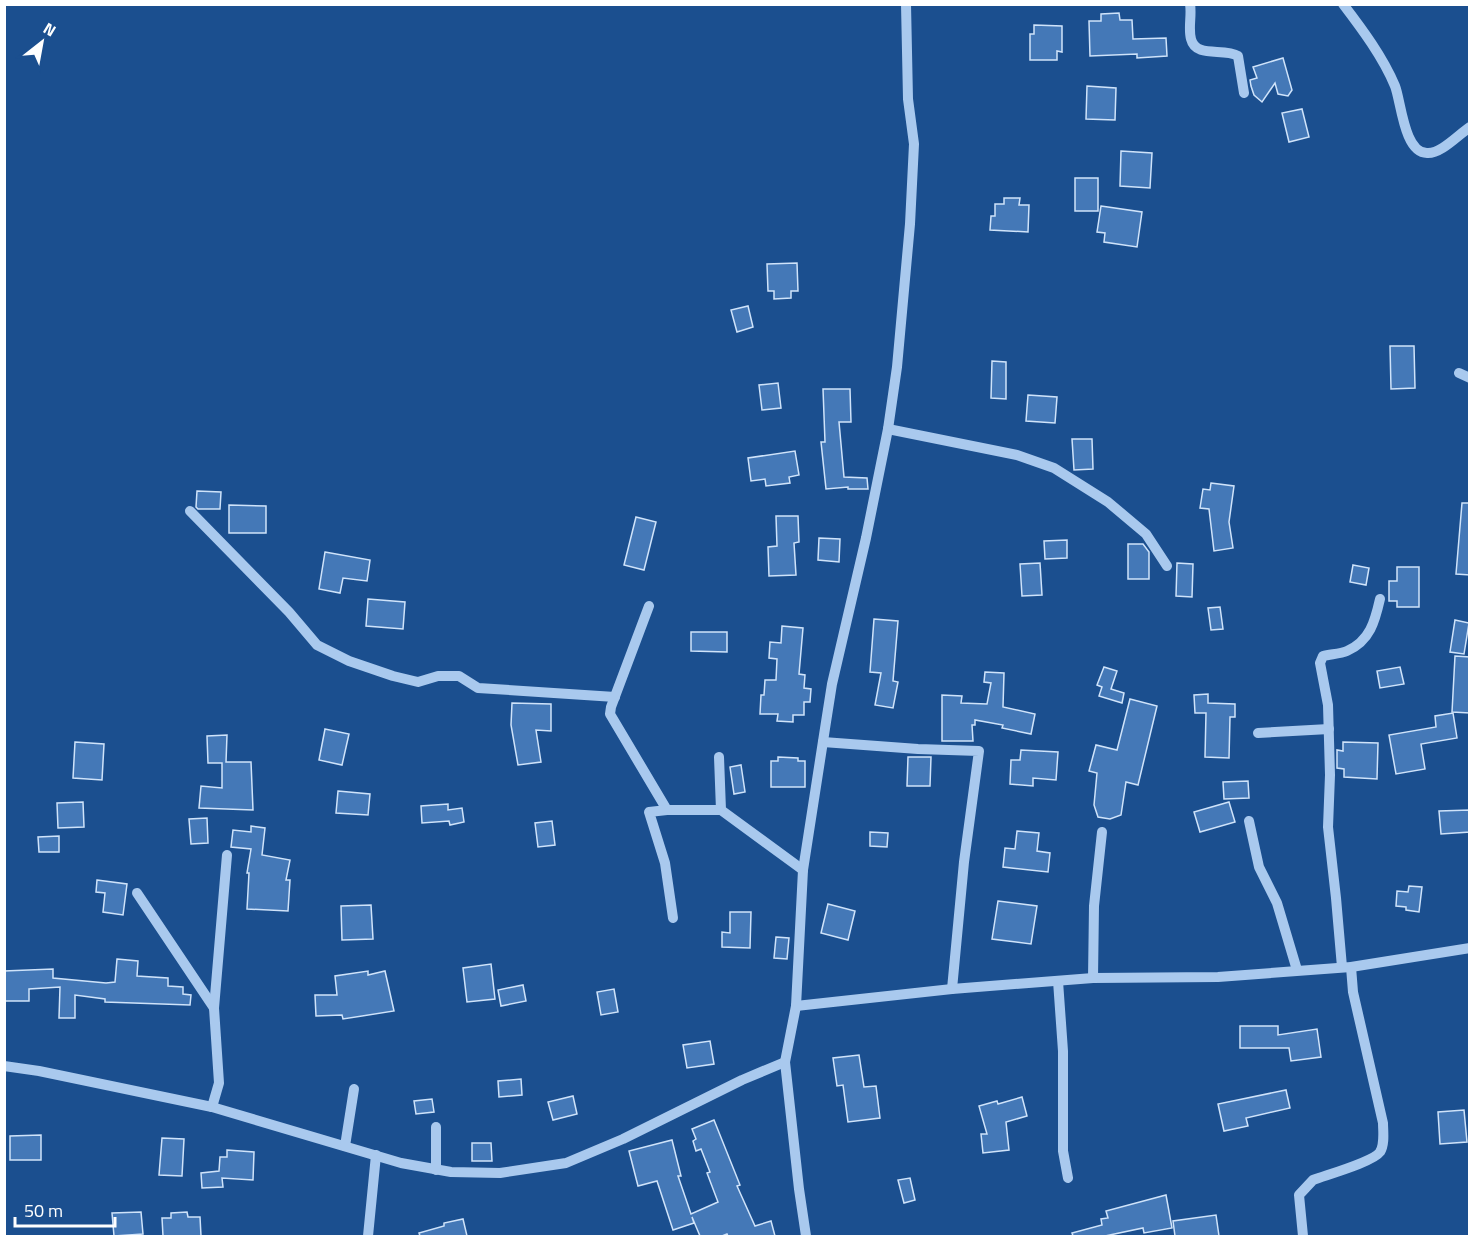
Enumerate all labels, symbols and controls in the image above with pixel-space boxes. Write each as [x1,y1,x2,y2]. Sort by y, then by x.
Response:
north arrow [12,12,72,72]
text: N [39,16,61,42]
scale bar [15,1190,116,1228]
text: 50 m [24,1197,63,1224]

